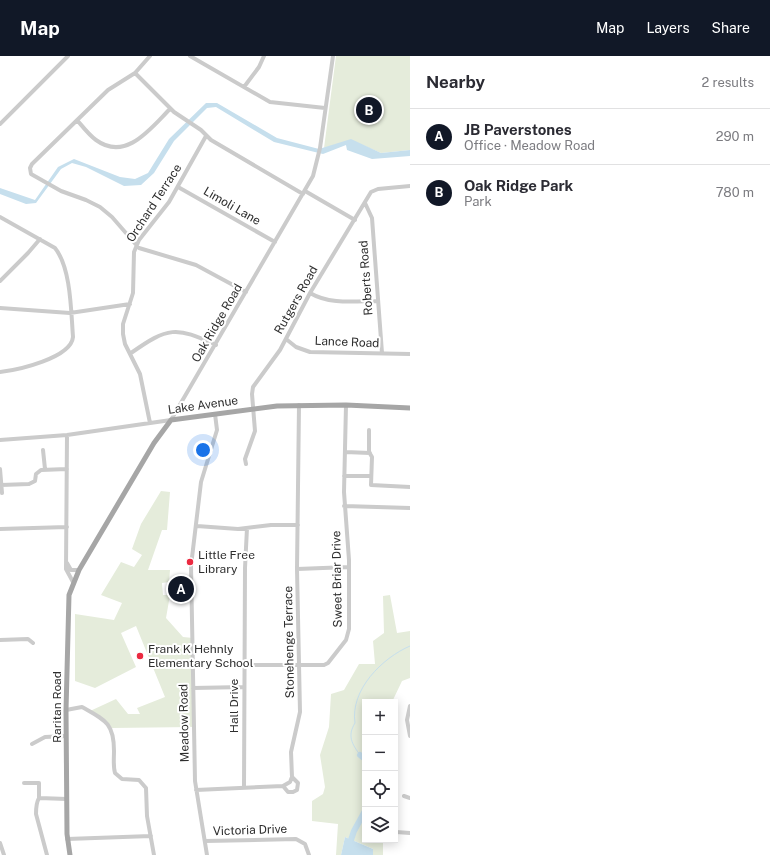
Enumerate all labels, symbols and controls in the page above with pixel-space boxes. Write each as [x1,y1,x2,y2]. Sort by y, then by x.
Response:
text: Map [20,17,60,39]
text: Map [596,20,624,36]
text: Layers [646,20,690,36]
text: Share [712,20,750,36]
text: Nearby [426,72,485,92]
text: 2 results [702,75,754,90]
pin: B [356,95,382,125]
text: JB Paverstones [464,121,572,138]
text: A [434,129,444,144]
text: 290 m [716,129,754,144]
text: Office · Meadow Road [464,138,595,153]
street label: Orchard Terrace [124,161,185,245]
text: Oak Ridge Park [464,177,573,194]
street label: Limoli Lane [201,184,263,228]
text: B [435,185,443,200]
text: 780 m [716,185,754,200]
text: Park [464,194,492,209]
street label: Roberts Road [356,240,376,316]
street label: Rutgers Road [271,263,321,337]
street label: Oak Ridge Road [189,281,245,365]
street label: Lance Road [314,334,380,350]
street label: Lake Avenue [167,393,239,417]
your location [193,440,213,460]
street label: Sweet Briar Drive [329,530,345,628]
place label: Little Free Library [198,548,255,576]
marker: Little Free Library [185,557,195,567]
pin: A [168,574,194,604]
street label: Stonehenge Terrace [281,585,297,698]
place label: Frank K Hehnly Elementary School [148,642,254,670]
marker: Frank K Hehnly Elementary School [135,651,145,661]
street label: Raritan Road [50,671,64,743]
street label: Hall Drive [227,679,241,733]
street label: Meadow Road [176,684,192,762]
map controls [362,699,398,843]
button: + [362,699,398,735]
button: − [362,735,398,771]
button: locate [362,771,398,807]
button: layers [362,807,398,843]
street label: Victoria Drive [213,822,288,838]

